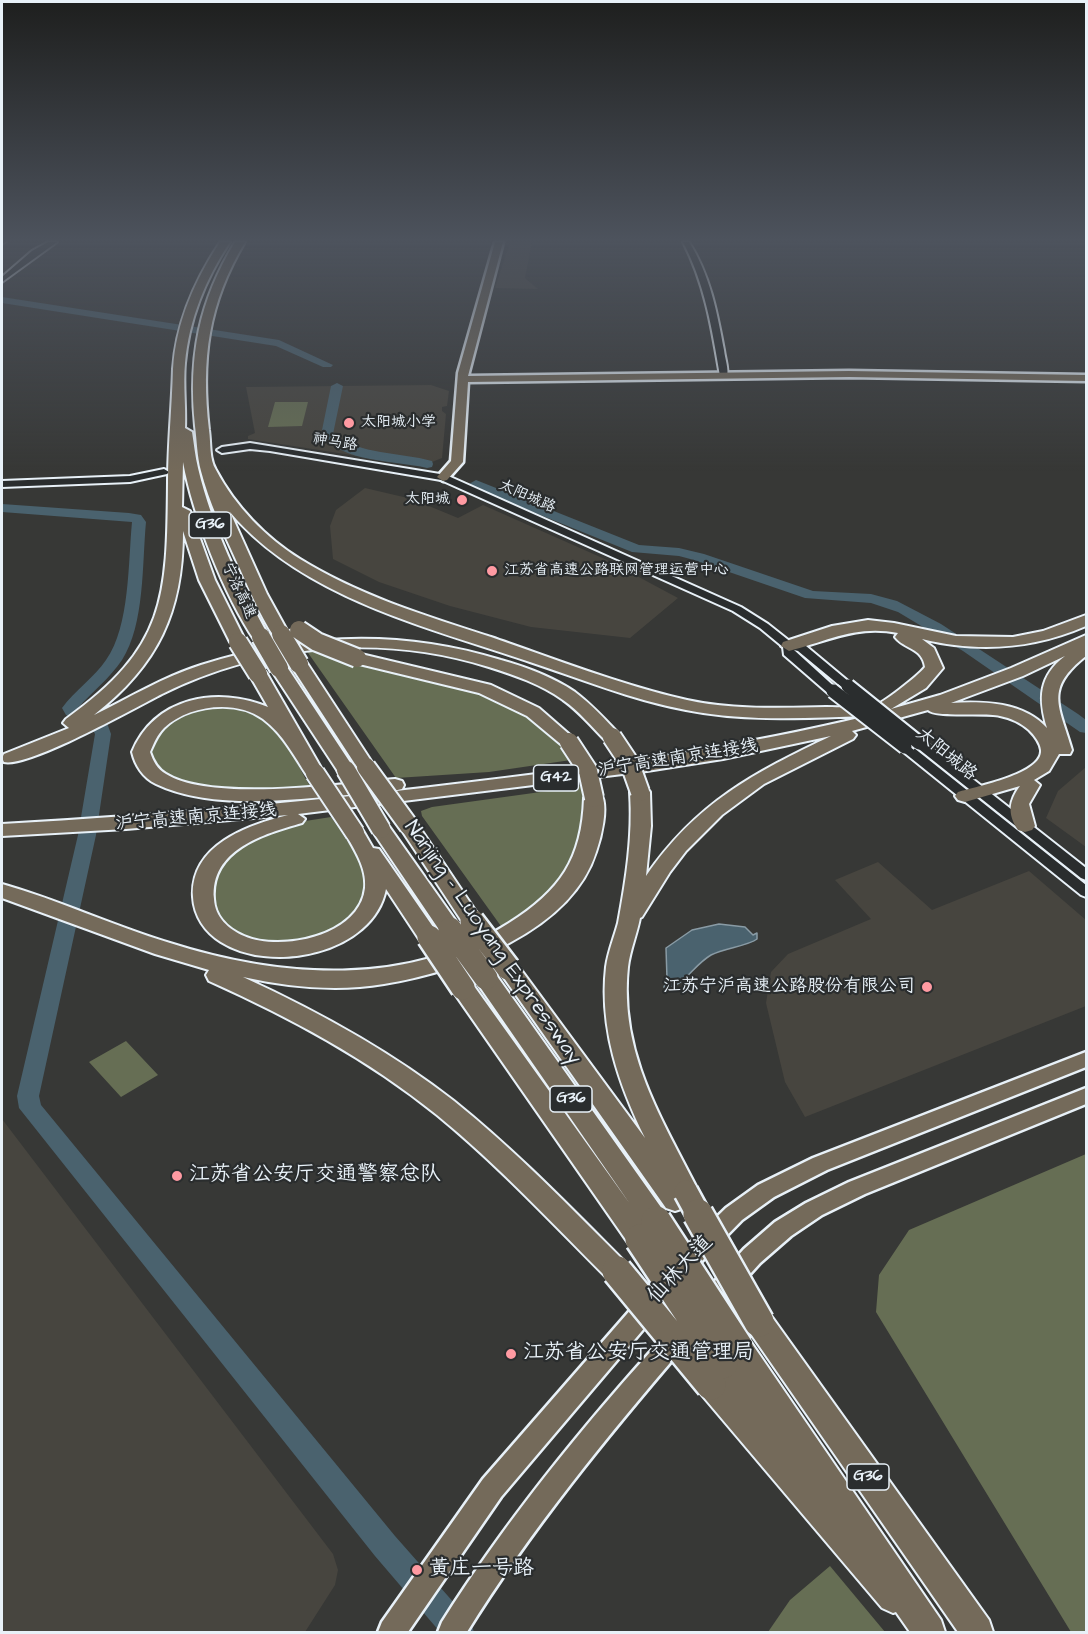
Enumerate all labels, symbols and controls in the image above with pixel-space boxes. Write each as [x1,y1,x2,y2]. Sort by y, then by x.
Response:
place label: 太阳城小学 [361,414,436,432]
marker: 太阳城小学 [342,416,356,430]
street label: 神马路 [311,431,359,455]
street label: 太阳城路 [496,477,558,517]
place label: 太阳城 [405,491,450,509]
marker: 太阳城 [455,493,469,507]
road number: G36 [189,512,231,538]
street label: 宁洛高速 [217,560,259,622]
place label: 江苏省高速公路联网管理运营中心 [504,562,729,580]
marker: 江苏省高速公路联网管理运营中心 [485,564,499,578]
street label: 太阳城路 [911,724,981,786]
street label: 沪宁高速南京连接线 [596,736,760,782]
road number: G42 [534,765,578,791]
street label: 沪宁高速南京连接线 [114,800,278,836]
street label: Nanjing - Luoyang Expressway [398,816,586,1070]
place label: 江苏宁沪高速公路股份有限公司 [663,976,915,998]
marker: 江苏宁沪高速公路股份有限公司 [920,980,934,994]
road number: G36 [550,1086,592,1112]
place label: 江苏省公安厅交通警察总队 [189,1163,441,1189]
marker: 江苏省公安厅交通警察总队 [170,1169,184,1183]
street label: 仙林大道 [643,1231,719,1309]
place label: 江苏省公安厅交通管理局 [523,1341,754,1367]
marker: 江苏省公安厅交通管理局 [504,1347,518,1361]
road number: G36 [847,1464,889,1490]
place label: 黄庄一号路 [429,1557,534,1583]
marker: 黄庄一号路 [410,1563,424,1577]

